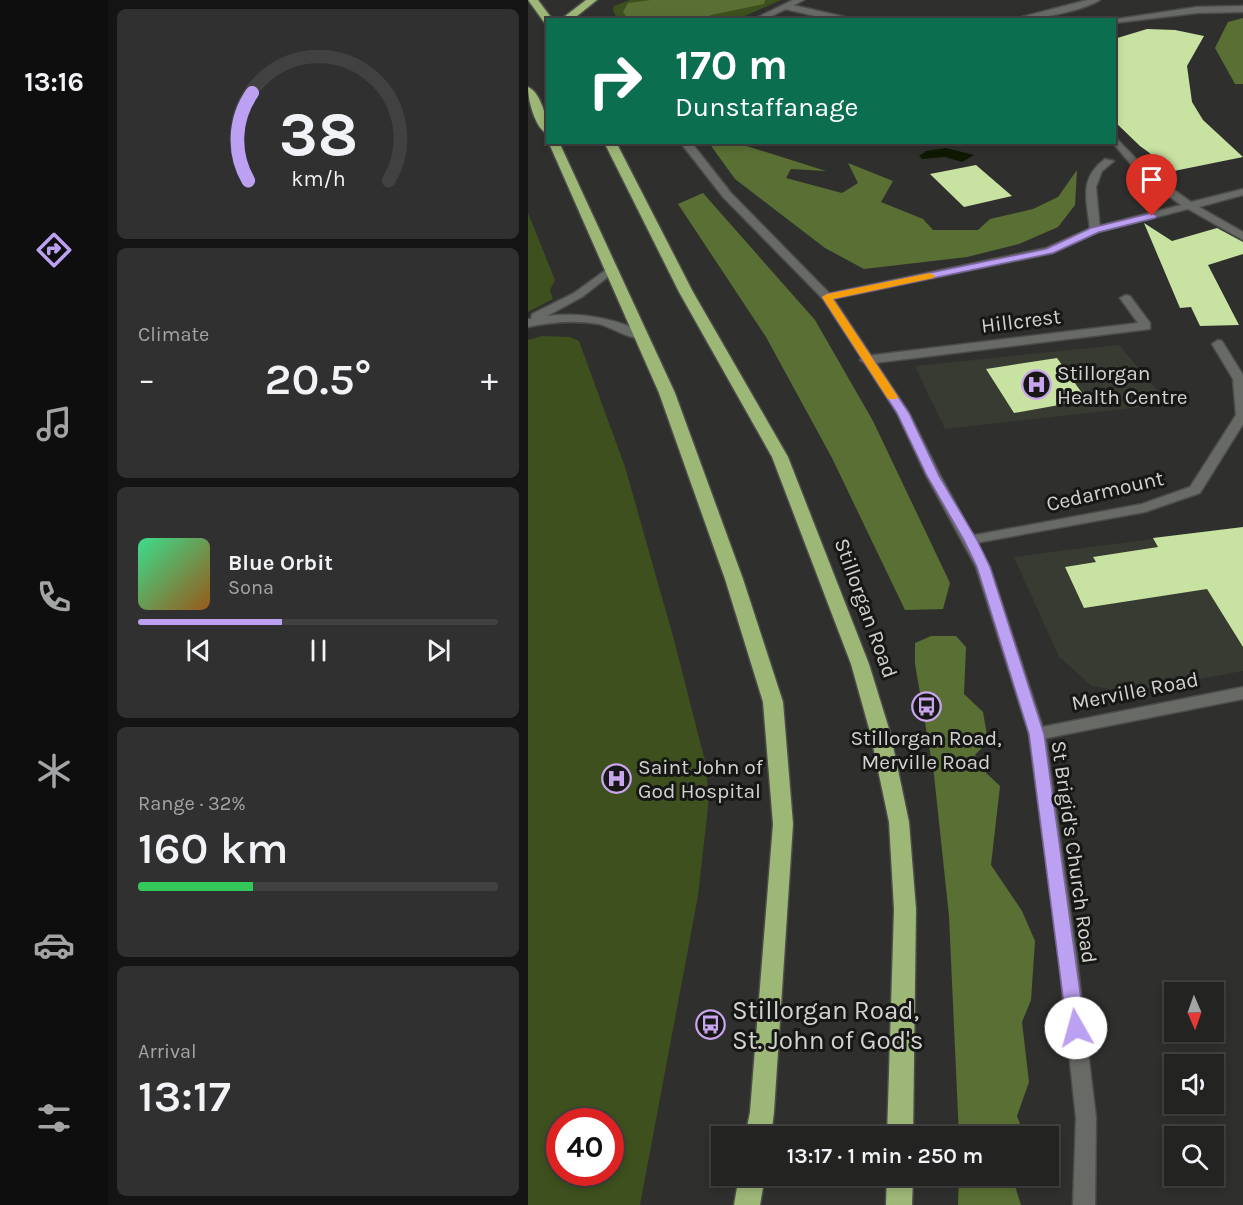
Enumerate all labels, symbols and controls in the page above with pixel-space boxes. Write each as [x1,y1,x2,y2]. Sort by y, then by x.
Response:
text: 170 m [675,40,788,90]
icon: right [576,42,654,120]
text: 13:16 [24,66,84,98]
text: Dunstaffanage [675,91,858,123]
text: 38 [278,98,358,171]
pin [1126,154,1177,216]
icon: arrive [1135,163,1168,196]
text: km/h [291,166,345,191]
icon: directions [33,229,75,271]
street label: Hillcrest [980,304,1062,338]
text: Climate [138,323,209,346]
text: 20.5° [265,353,371,405]
text: − [138,360,155,398]
text: + [481,360,498,398]
place label: Stillorgan Health Centre [1057,361,1187,409]
hospital icon: Stillorgan Health Centre [1020,369,1052,401]
icon: music [33,403,75,445]
street label: Cedarmount [1044,466,1166,516]
street label: Stillorgan Road [830,535,902,681]
text: Blue Orbit [228,550,333,576]
icon: phone [33,576,75,618]
text: Sona [228,576,274,599]
icon: previous [182,634,215,667]
icon: pause [302,634,335,667]
icon: next [422,634,455,667]
street label: Merville Road [1069,667,1201,715]
bus stop icon: Stillorgan Road, Merville Road [910,691,942,723]
place label: Stillorgan Road, Merville Road [850,726,1002,774]
street label: St Brigid's Church Road [1046,739,1102,965]
icon: climate [33,750,75,792]
place label: Saint John of God Hospital [638,755,764,803]
hospital icon: Saint John of God Hospital [601,763,633,795]
text: Range · 32% [138,792,246,815]
text: 160 km [138,822,289,874]
icon: car [33,924,75,966]
north arrow [1164,982,1224,1042]
map controls [1164,982,1224,1186]
place label: Stillorgan Road, St. John of God's [732,995,923,1056]
position arrow [1044,996,1108,1060]
bus stop icon: Stillorgan Road, St. John of God's [695,1009,727,1041]
text: Arrival [138,1040,197,1063]
button: sound [1164,1054,1224,1114]
text: 13:17 [138,1070,231,1122]
icon: filters [33,1097,75,1139]
speed limit sign: 40 [546,1108,624,1186]
button: search [1164,1126,1224,1186]
text: 13:17 · 1 min · 250 m [787,1143,983,1169]

